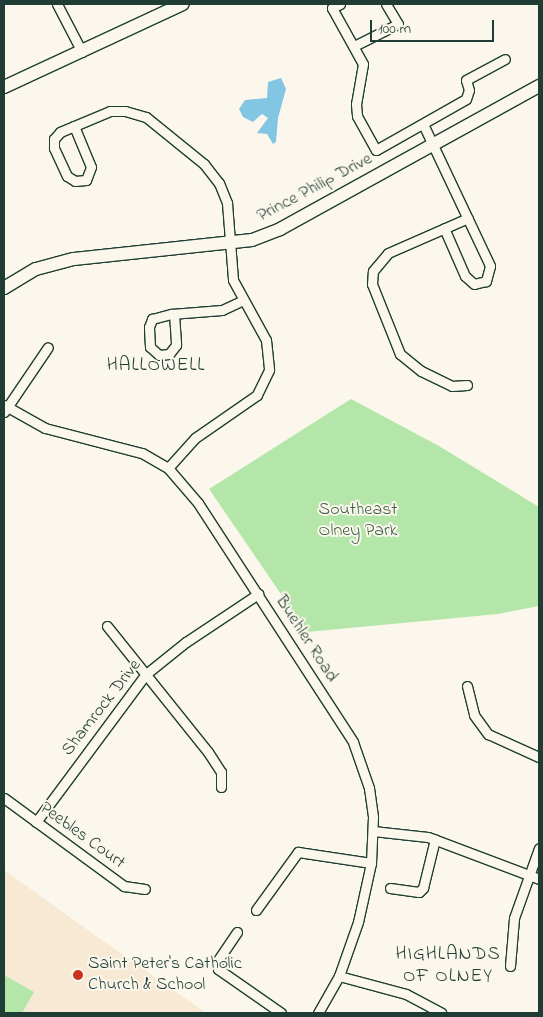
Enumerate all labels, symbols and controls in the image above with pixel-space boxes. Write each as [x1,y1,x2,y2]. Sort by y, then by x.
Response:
scale bar [373,10,497,42]
text: 100 m [378,18,411,40]
street label: Prince Philip Drive [254,149,376,227]
district label: HALLOWELL [106,355,206,377]
park label: Southeast Olney Park [319,500,397,542]
street label: Buehler Road [270,591,342,687]
street label: Shamrock Drive [58,655,146,761]
street label: Peebles Court [35,798,129,874]
district label: HIGHLANDS OF OLNEY [394,944,502,988]
place label: Saint Peter's Catholic Church & School [88,954,242,996]
marker: Saint Peter's Catholic Church & School [72,969,84,981]

